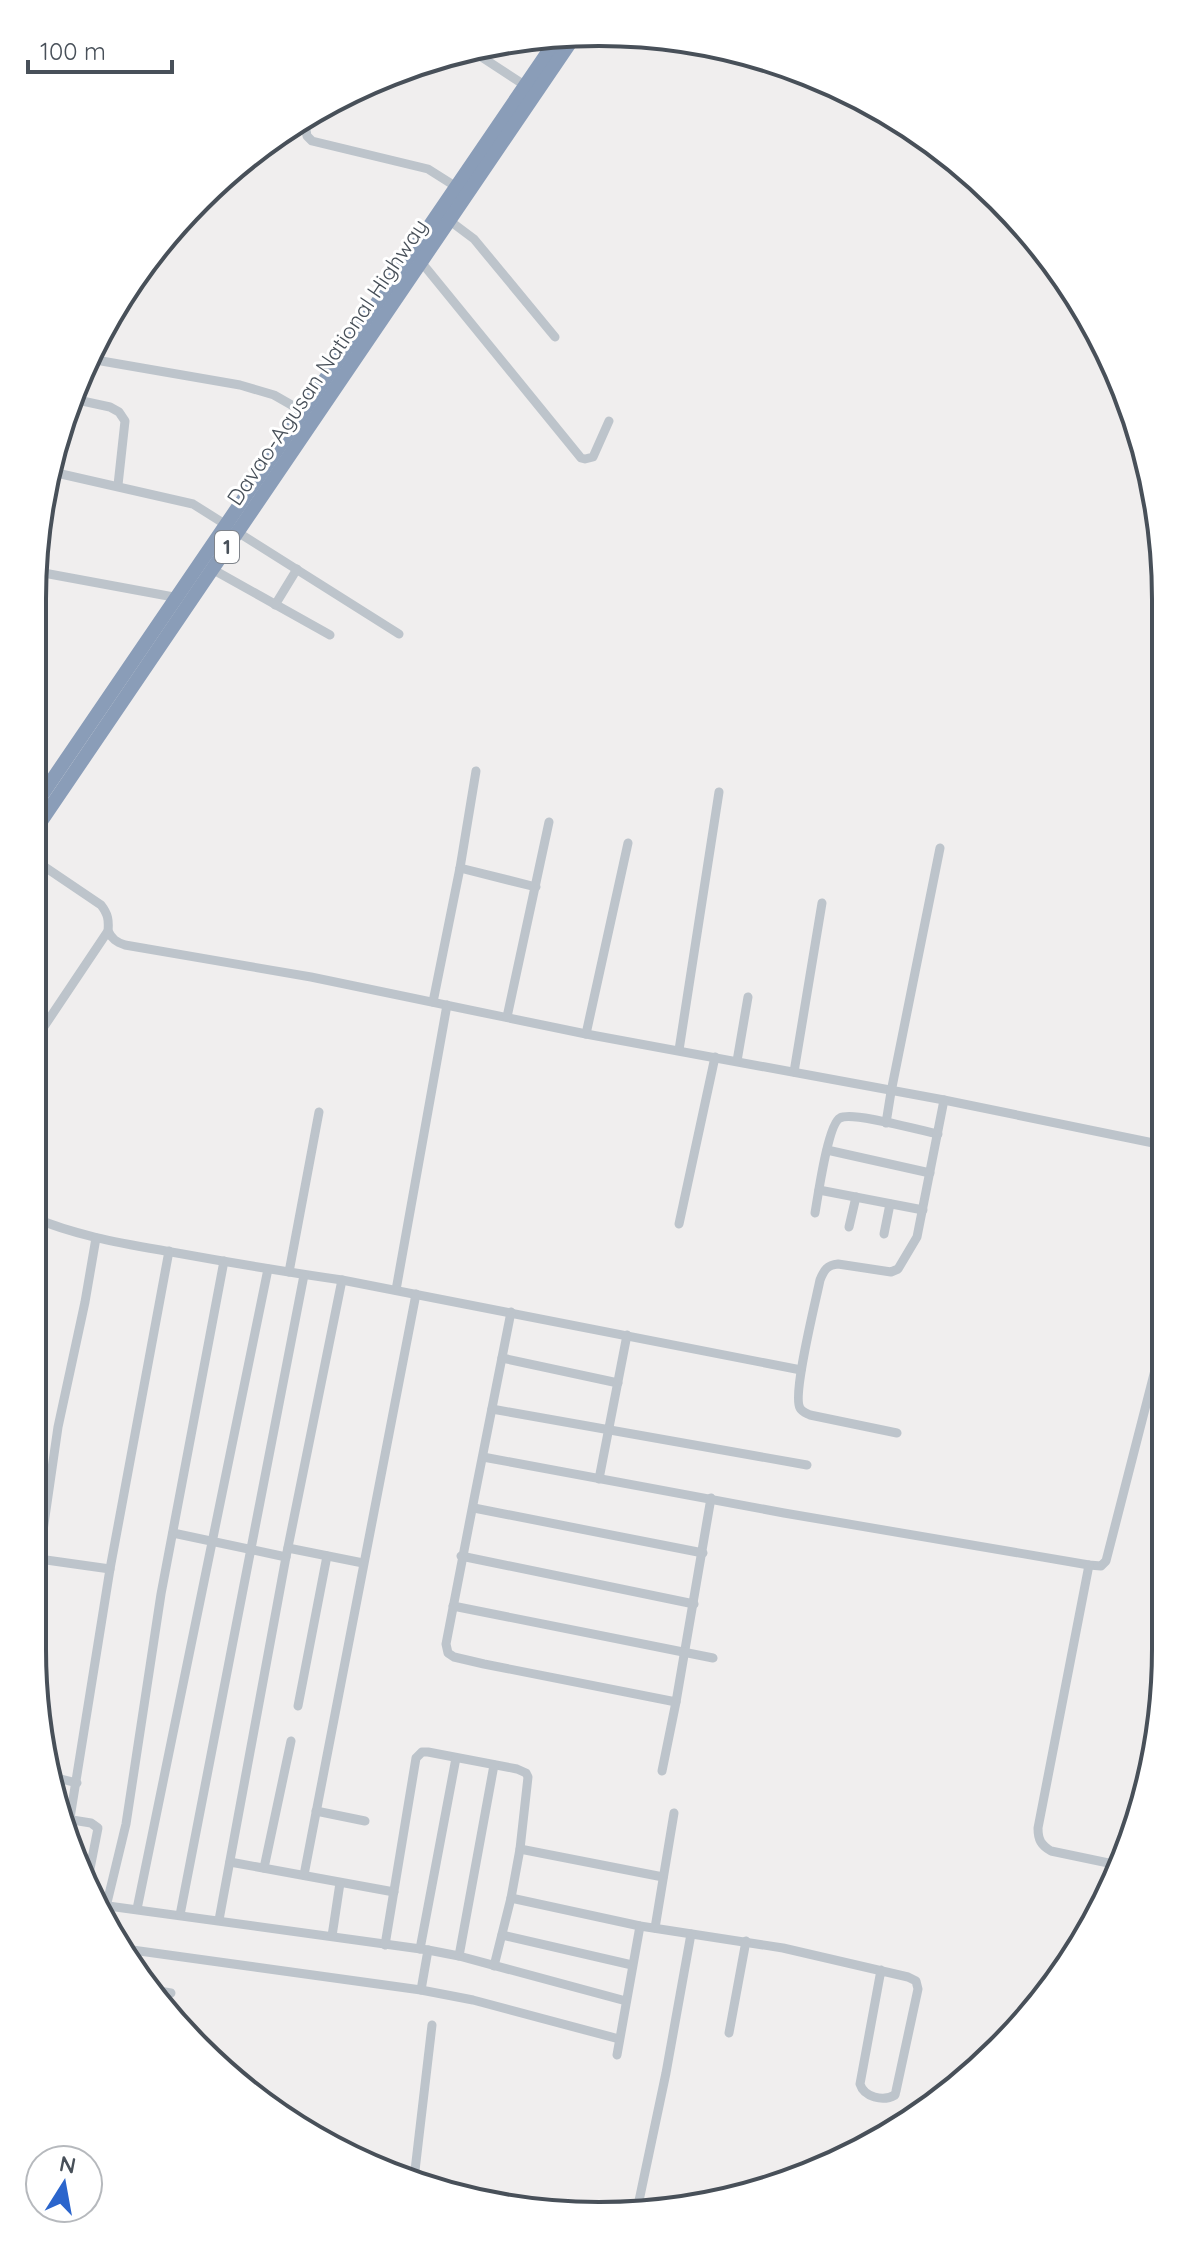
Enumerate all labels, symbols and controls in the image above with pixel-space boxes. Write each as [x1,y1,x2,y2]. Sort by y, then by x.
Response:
scale bar [28,24,172,74]
text: 100 m [40,36,106,66]
street label: Davao-Agusan National Highway [220,213,434,511]
road number: 1 [215,531,239,563]
north arrow [24,2144,104,2224]
text: N [57,2149,78,2180]

